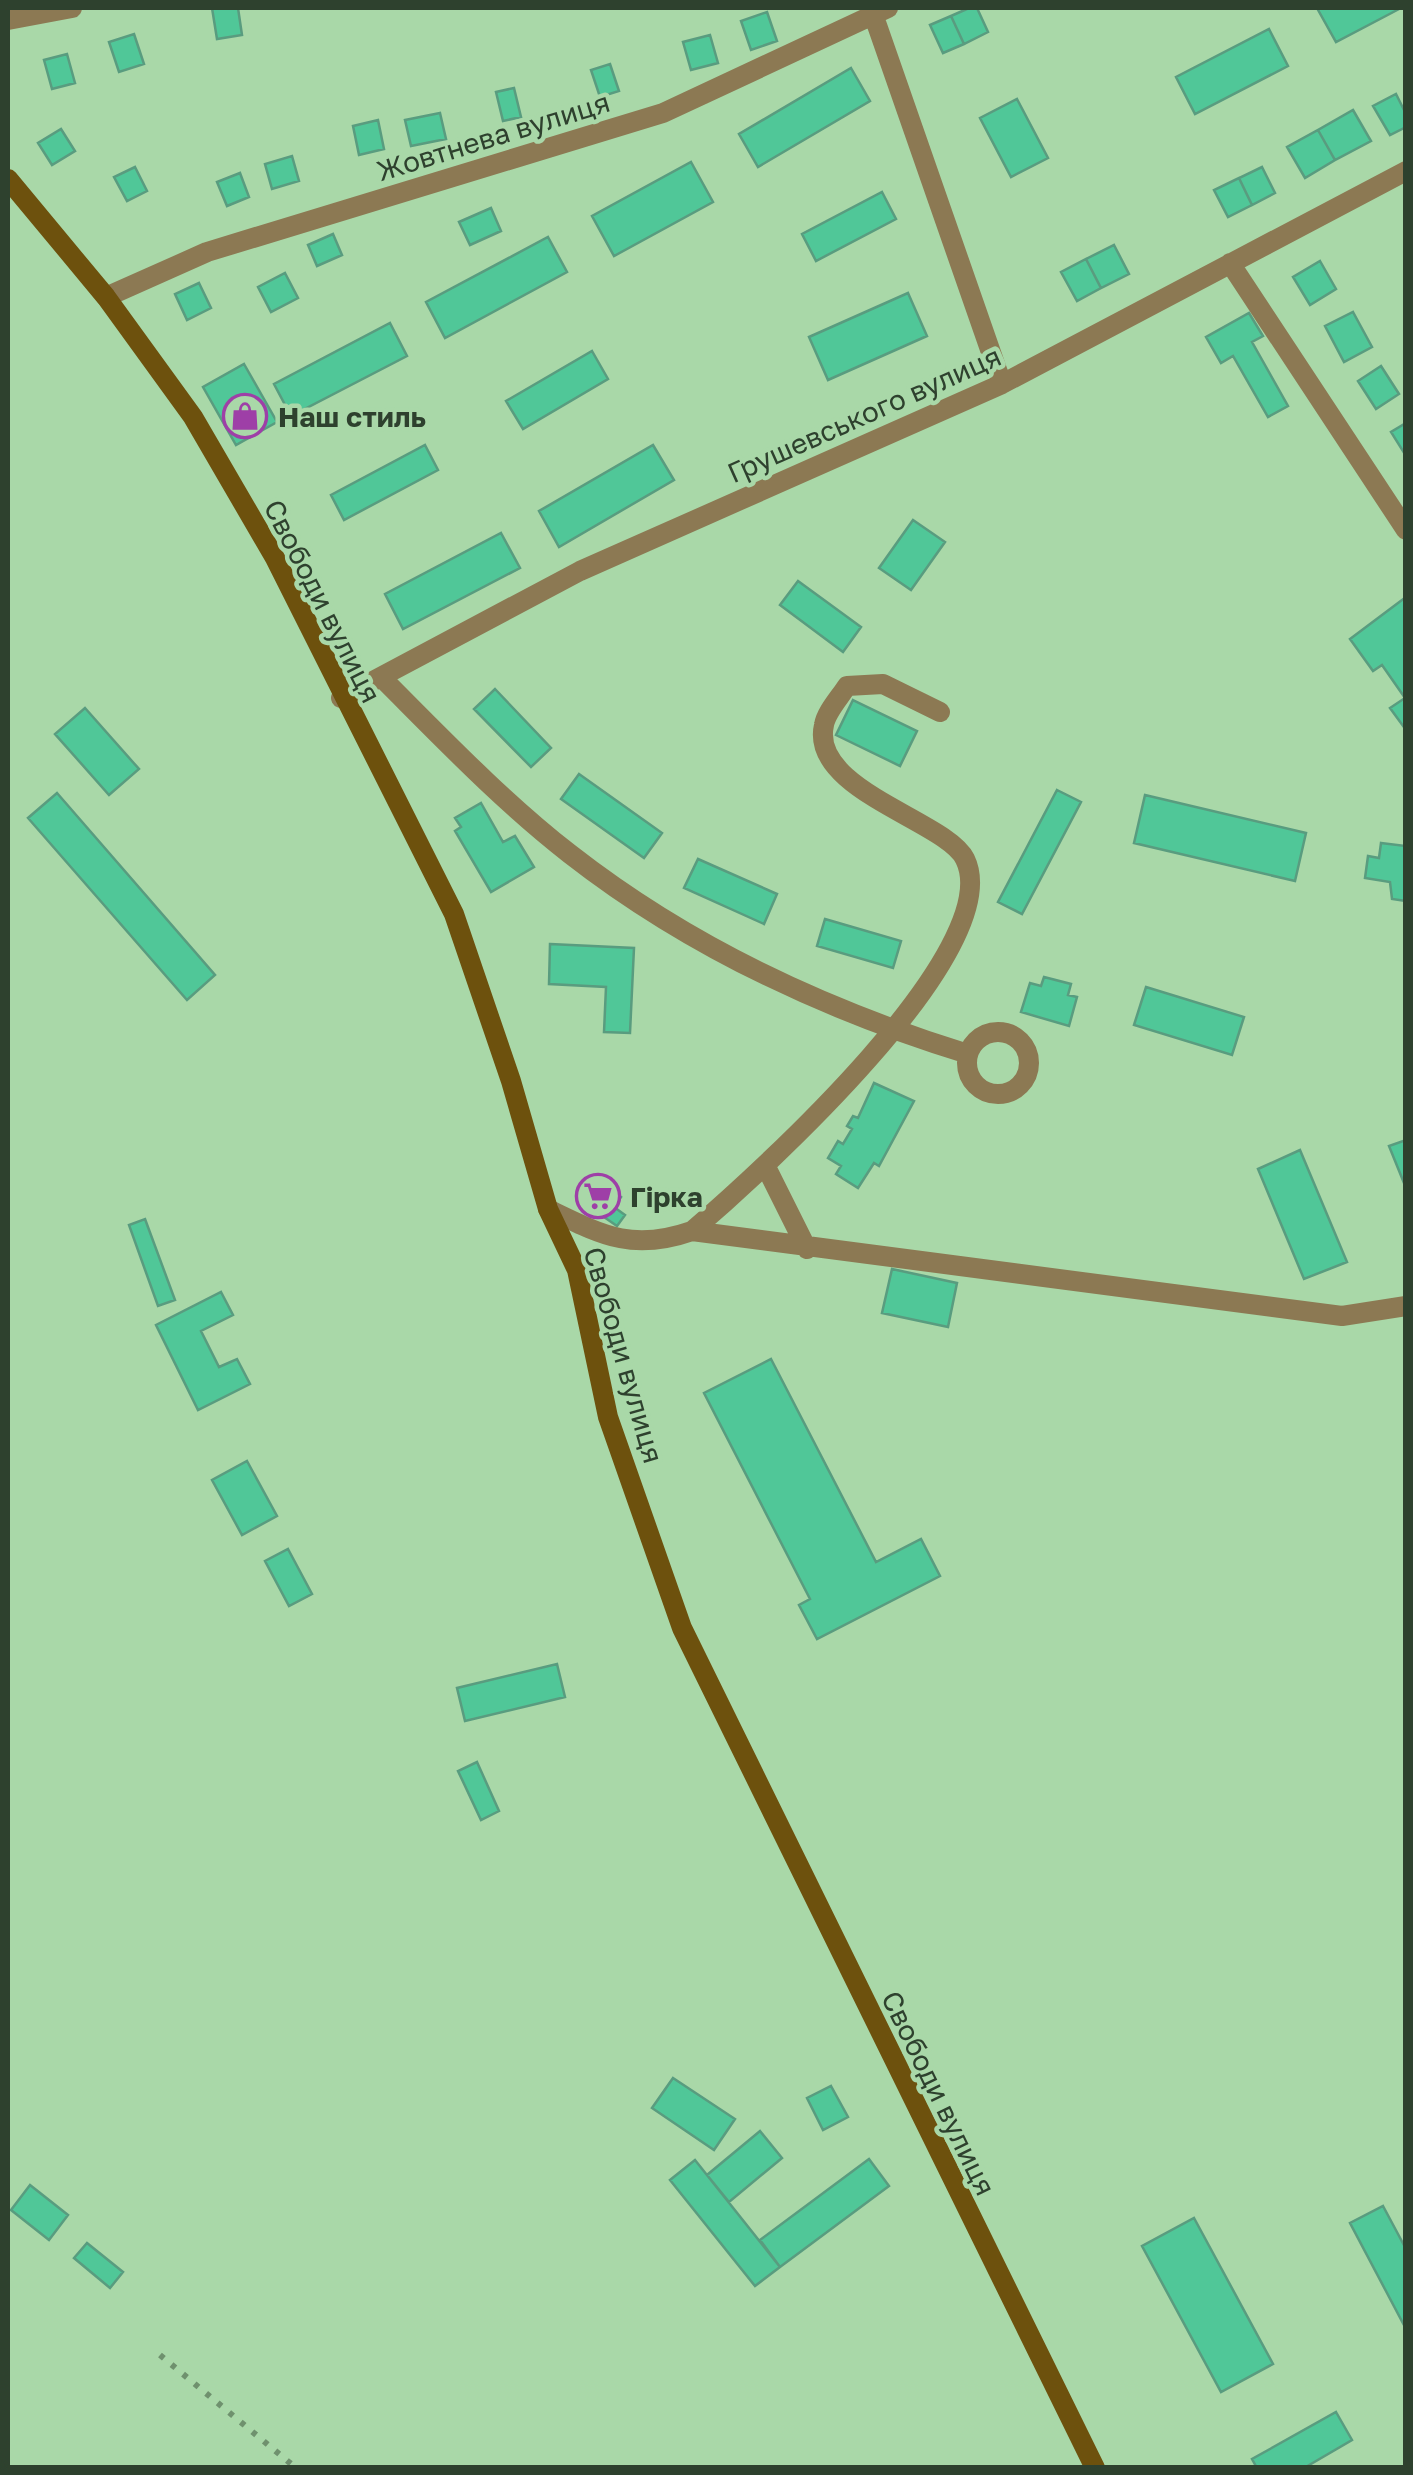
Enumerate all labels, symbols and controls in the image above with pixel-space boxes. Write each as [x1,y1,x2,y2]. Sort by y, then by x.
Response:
street label: Жовтнева вулиця [373,85,613,187]
street label: Грушевського вулиця [722,339,1006,489]
shop icon: Наш стиль [222,393,268,439]
place label: Наш стиль [278,400,426,433]
street label: Свободи вулиця [258,494,388,708]
supermarket icon: Гірка [575,1173,621,1219]
place label: Гірка [630,1180,703,1213]
street label: Свободи вулиця [577,1243,671,1467]
street label: Свободи вулиця [875,1985,1003,2201]

